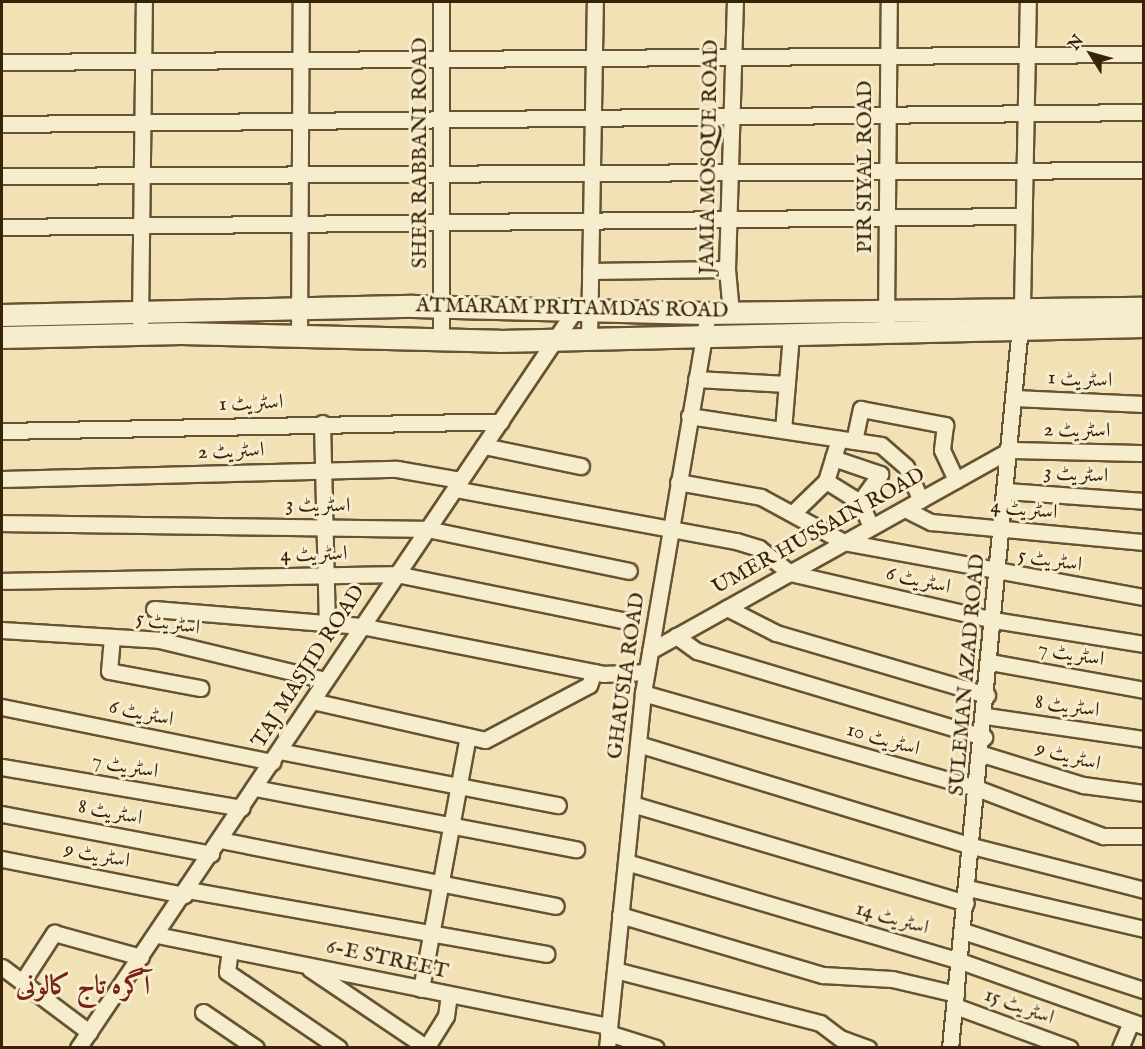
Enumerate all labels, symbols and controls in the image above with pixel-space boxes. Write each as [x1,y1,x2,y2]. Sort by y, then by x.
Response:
north arrow [1061,24,1121,84]
text: N [1064,32,1089,55]
street label: SHER RABBANI ROAD [408,38,434,268]
street label: JAMIA MOSQUE ROAD [695,39,725,275]
street label: PIR SIYAL ROAD [853,81,879,253]
street label: ATMARAM PRITAMDAS ROAD [416,294,728,324]
street label: اسٹریٹ 1 [1047,366,1113,394]
street label: اسٹریٹ 1 [218,390,284,418]
street label: اسٹریٹ 2 [1043,418,1111,444]
street label: اسٹریٹ 2 [197,438,265,466]
street label: اسٹریٹ 3 [1043,460,1109,490]
street label: UMER HUSSAIN ROAD [708,463,930,601]
street label: اسٹریٹ 3 [285,493,351,519]
street label: اسٹریٹ 4 [989,494,1059,526]
street label: اسٹریٹ 4 [280,542,348,568]
street label: اسٹریٹ 5 [1016,544,1084,578]
street label: SULEMAN AZAD ROAD [945,553,991,797]
street label: اسٹریٹ 6 [883,561,953,601]
street label: TAJ MASJID ROAD [247,581,371,753]
street label: GHAUSIA ROAD [603,591,651,761]
street label: اسٹریٹ 5 [134,607,202,641]
street label: اسٹریٹ 7 [1036,637,1106,673]
street label: اسٹریٹ 8 [1033,690,1101,724]
street label: اسٹریٹ 6 [106,695,176,733]
street label: اسٹریٹ 10 [844,718,922,762]
street label: اسٹریٹ 9 [1033,736,1103,778]
street label: اسٹریٹ 7 [90,749,160,785]
street label: اسٹریٹ 8 [76,794,144,832]
street label: اسٹریٹ 9 [62,837,132,875]
street label: اسٹریٹ 14 [853,897,931,941]
street label: 6-E STREET [324,935,450,985]
district label: آگرہ تاج کالونی [16,972,150,1004]
street label: اسٹریٹ 15 [981,983,1057,1031]

